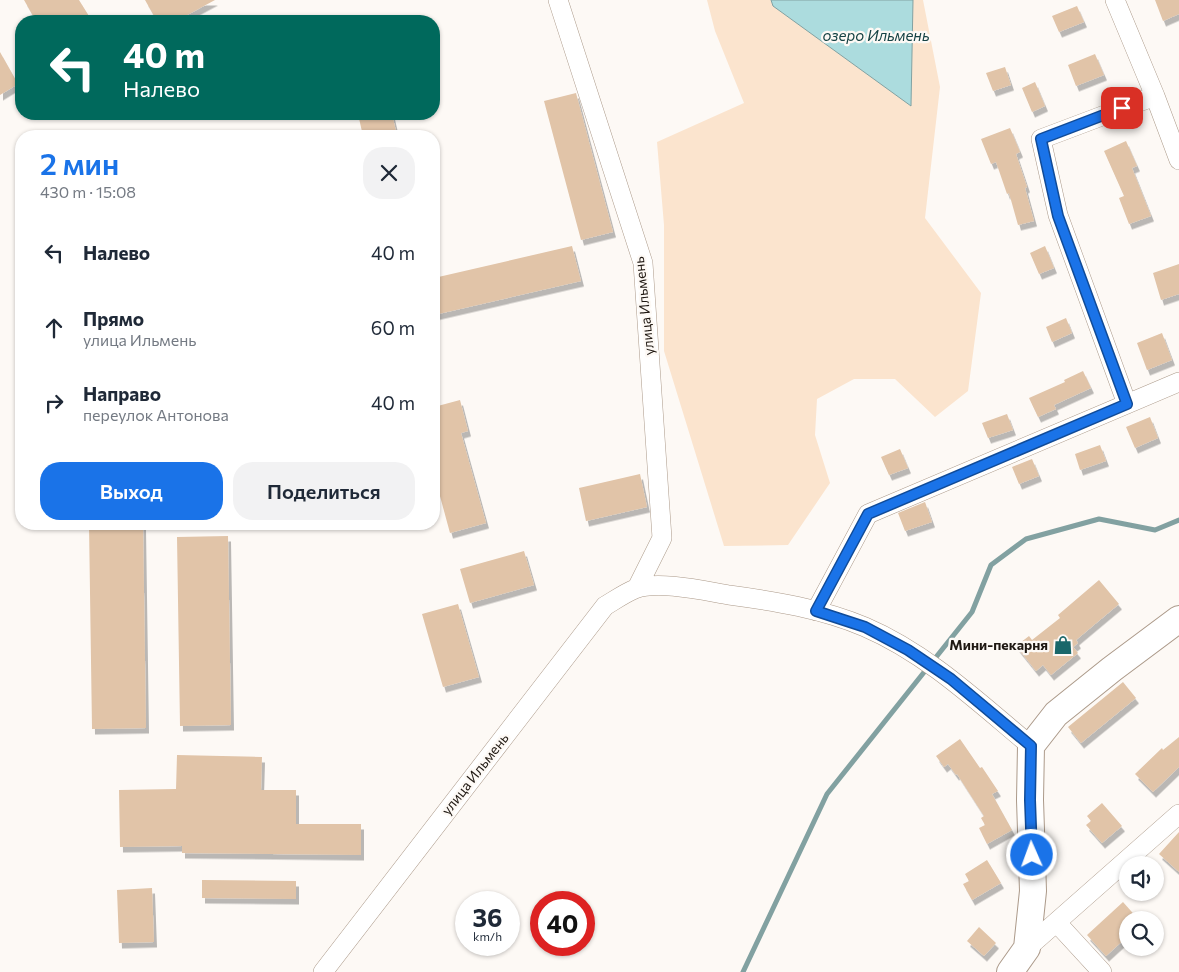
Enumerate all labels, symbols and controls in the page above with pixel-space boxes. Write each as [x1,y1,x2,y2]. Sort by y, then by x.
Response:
water label: озеро Ильмень [822,26,930,44]
text: 40 m [123,32,205,75]
icon: left [40,35,105,100]
text: Налево [123,75,200,102]
pin [1101,87,1143,129]
icon: arrive [1108,94,1136,122]
text: 2 мин [40,144,119,181]
button: close [363,147,415,199]
text: 430 m · 15:08 [40,182,136,201]
icon: left [40,239,68,267]
text: Налево [83,241,150,264]
text: 40 m [371,241,415,264]
street label: улица Ильмень [630,256,657,356]
text: Прямо [83,307,144,330]
icon: ahead [40,314,68,342]
text: 60 m [371,316,415,339]
text: улица Ильмень [83,330,196,349]
text: Направо [83,382,161,405]
icon: right [40,389,68,417]
text: 40 m [371,391,415,414]
text: переулок Антонова [83,405,229,424]
button: Выход [40,462,223,520]
button: Поделиться [233,462,415,520]
shop icon: Мини-пекарня [1052,634,1074,656]
place label: Мини-пекарня [949,636,1048,653]
street label: улица Ильмень [437,729,512,818]
position arrow [1005,828,1057,880]
map controls [1119,856,1164,956]
button: sound [1119,856,1164,901]
speed limit sign: 40 [530,891,595,956]
text: 36 [473,902,503,932]
button: search [1119,911,1164,956]
text: km/h [473,929,502,943]

